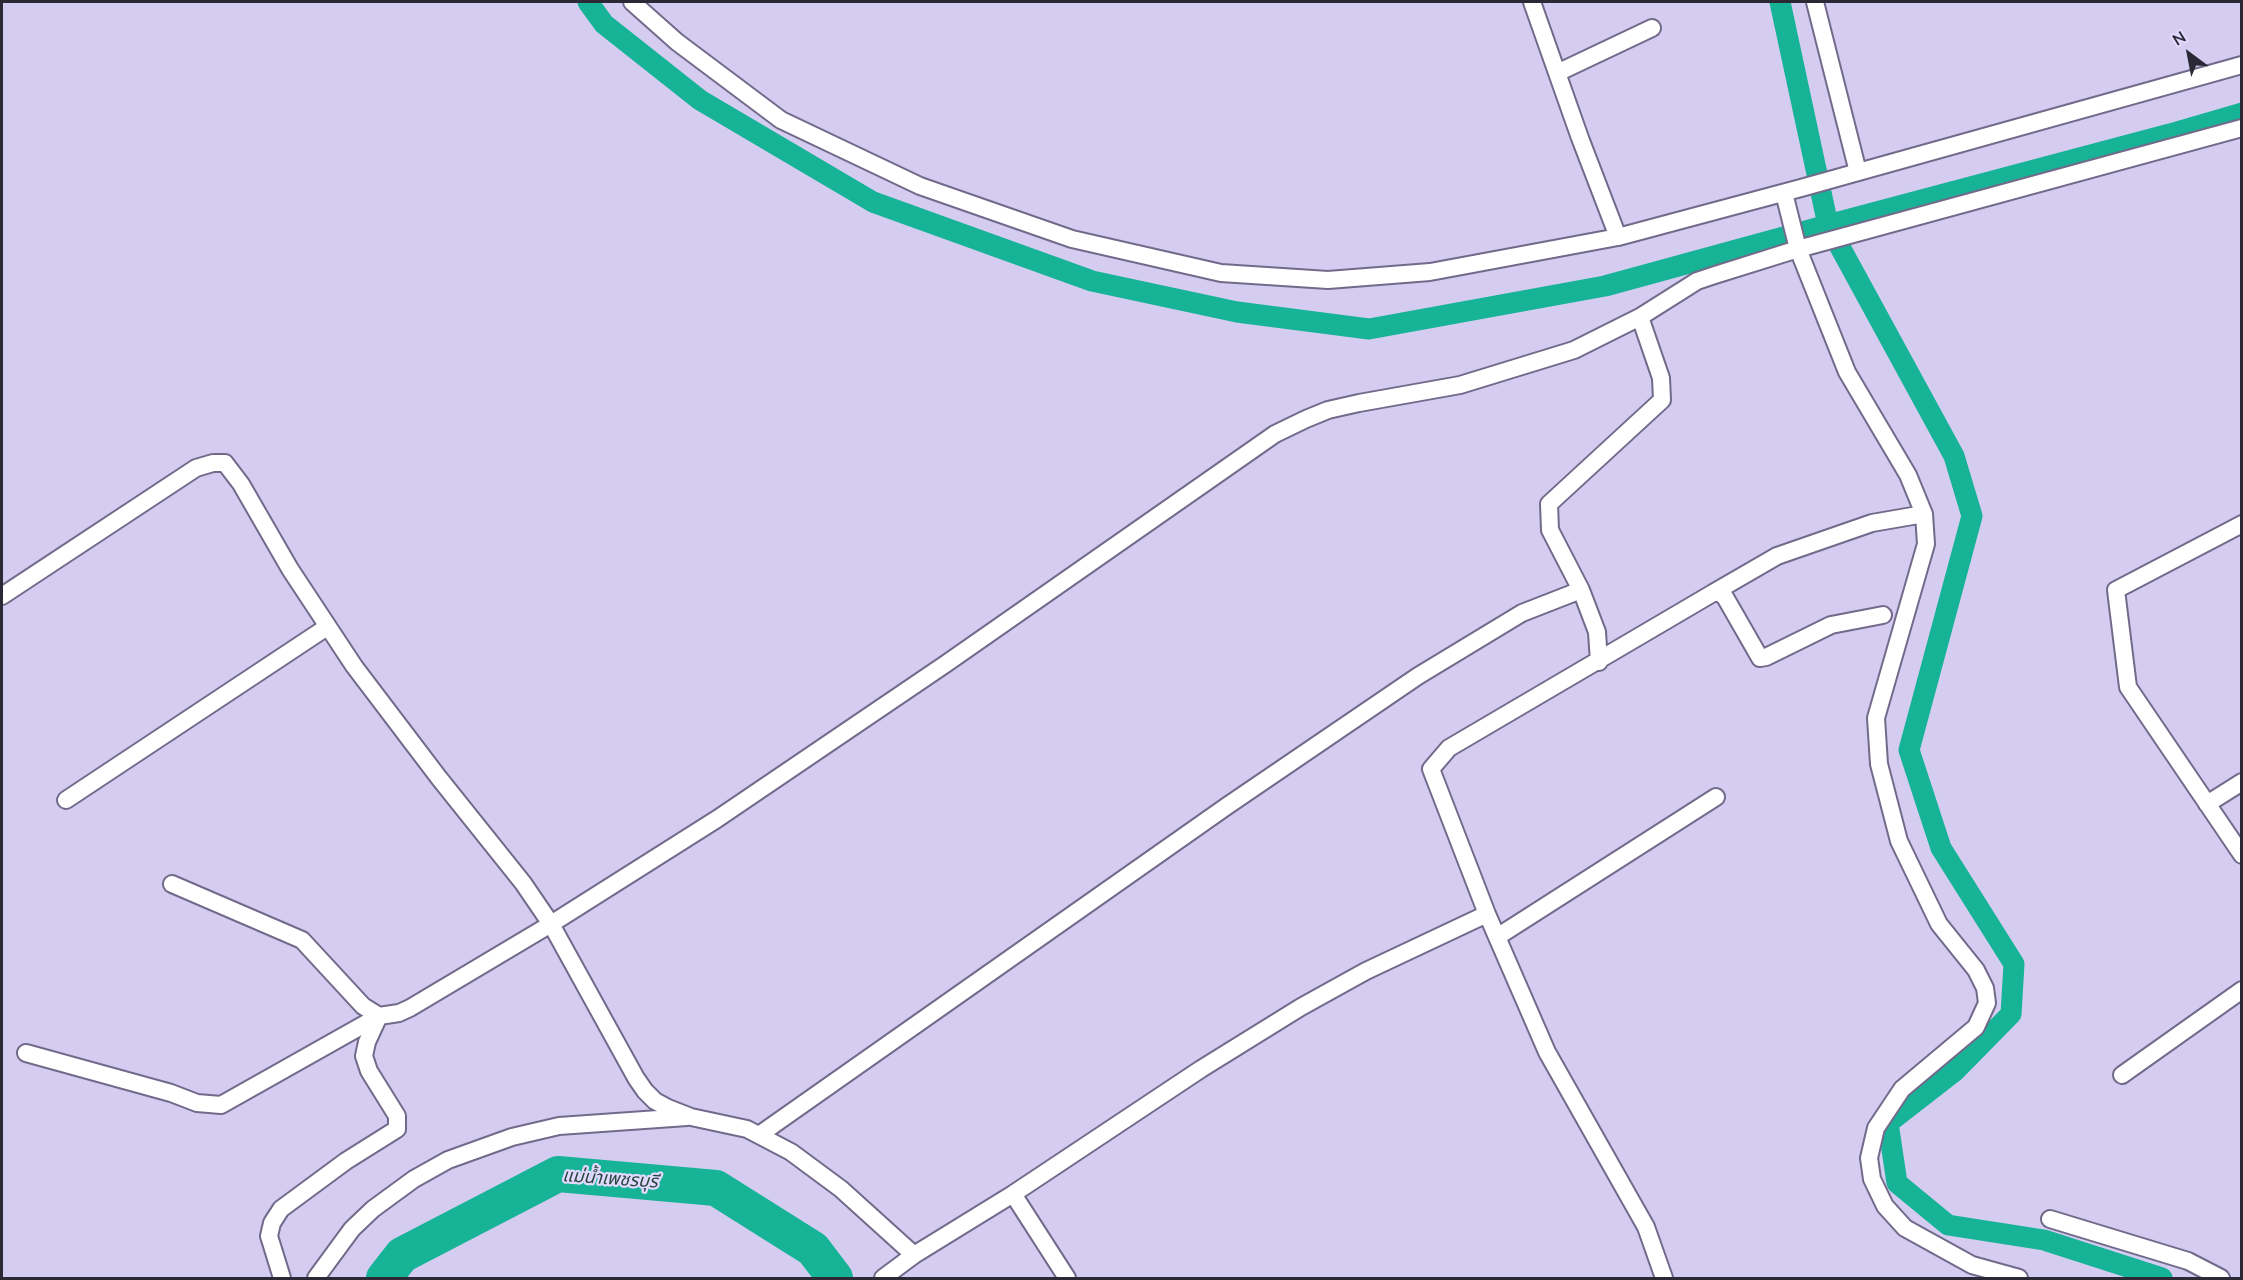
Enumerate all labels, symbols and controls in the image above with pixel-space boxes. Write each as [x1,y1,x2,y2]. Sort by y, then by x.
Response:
north arrow [2159,24,2219,84]
text: N [2169,26,2190,51]
water label: แม่น้ำเพชรบุรี [562,1166,658,1194]

